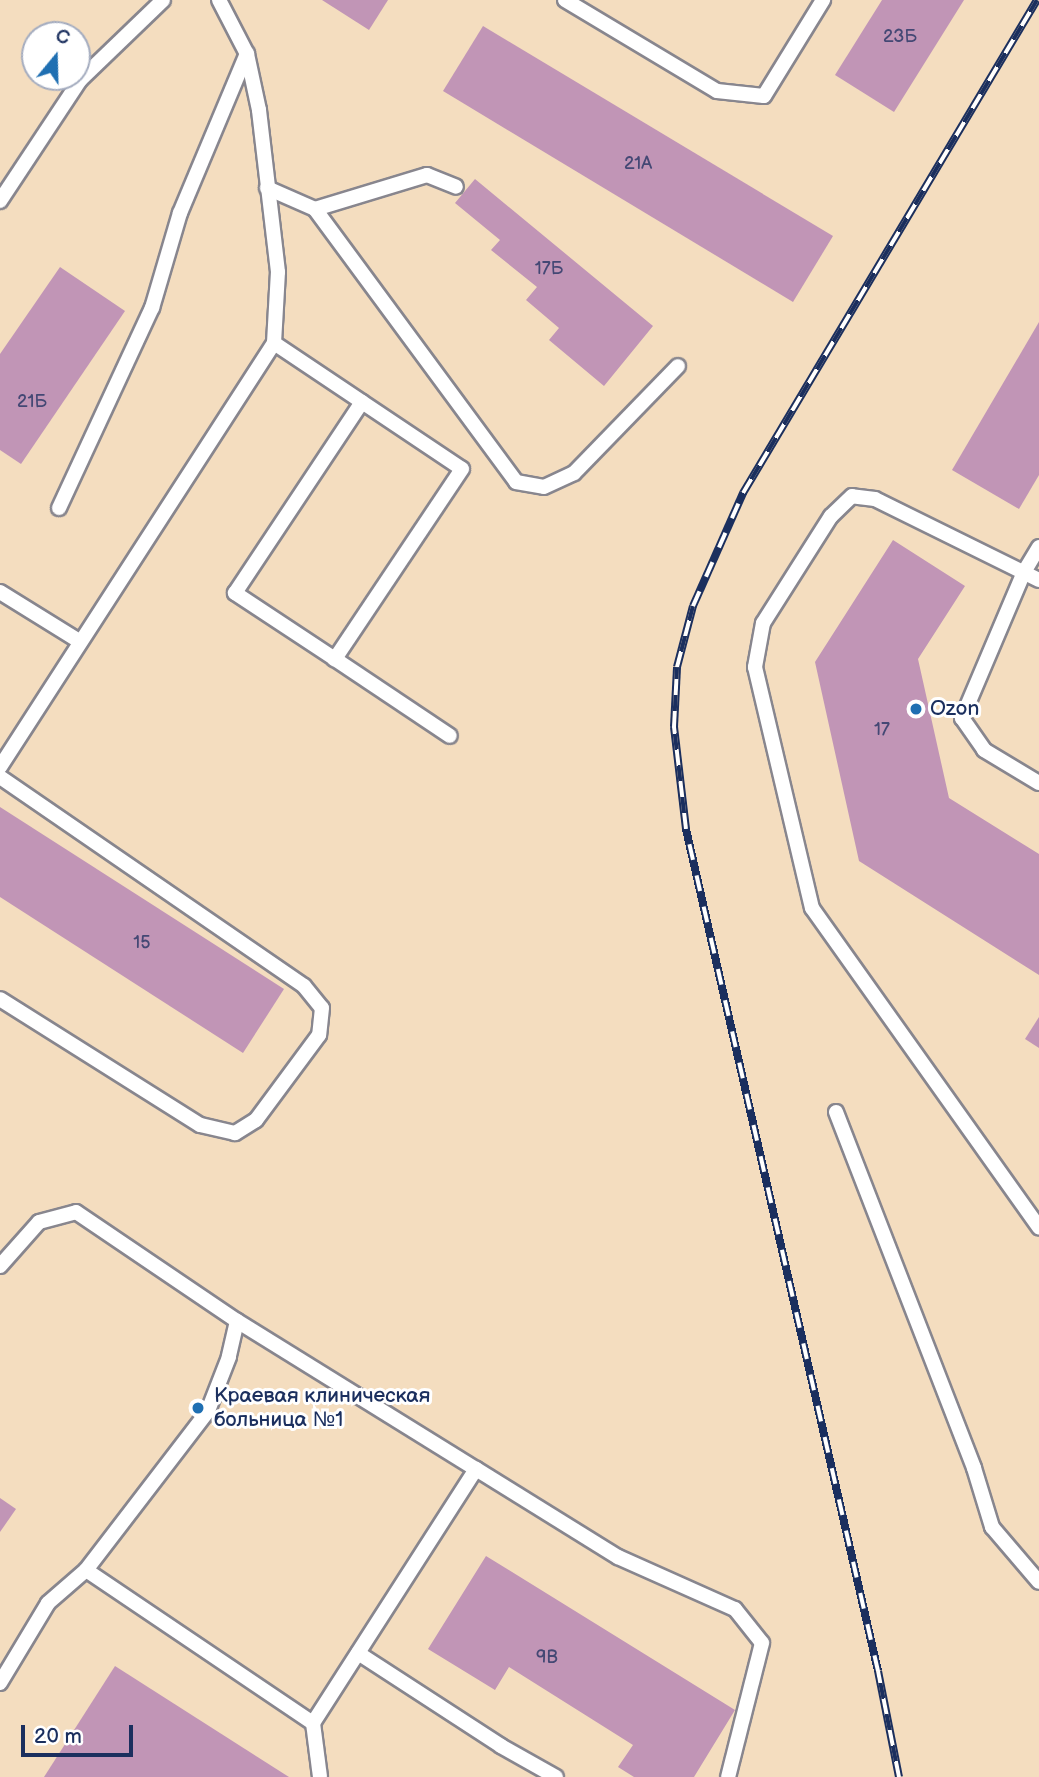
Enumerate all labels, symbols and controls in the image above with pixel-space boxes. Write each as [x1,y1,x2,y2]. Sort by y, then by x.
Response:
north arrow [21,21,91,91]
text: С [52,25,72,51]
house number: 23Б [883,26,917,48]
house number: 21А [624,153,652,175]
house number: 17Б [535,258,563,280]
house number: 21Б [17,391,47,413]
place label: Ozon [930,696,979,722]
marker: Ozon [908,701,924,717]
house number: 17 [874,719,890,741]
house number: 15 [133,932,151,954]
place label: Краевая клиническая больница №1 [214,1383,430,1433]
marker: Краевая клиническая больница №1 [188,1398,208,1418]
house number: 9В [536,1647,558,1669]
scale bar [24,1710,136,1754]
text: 20 m [34,1724,82,1749]

